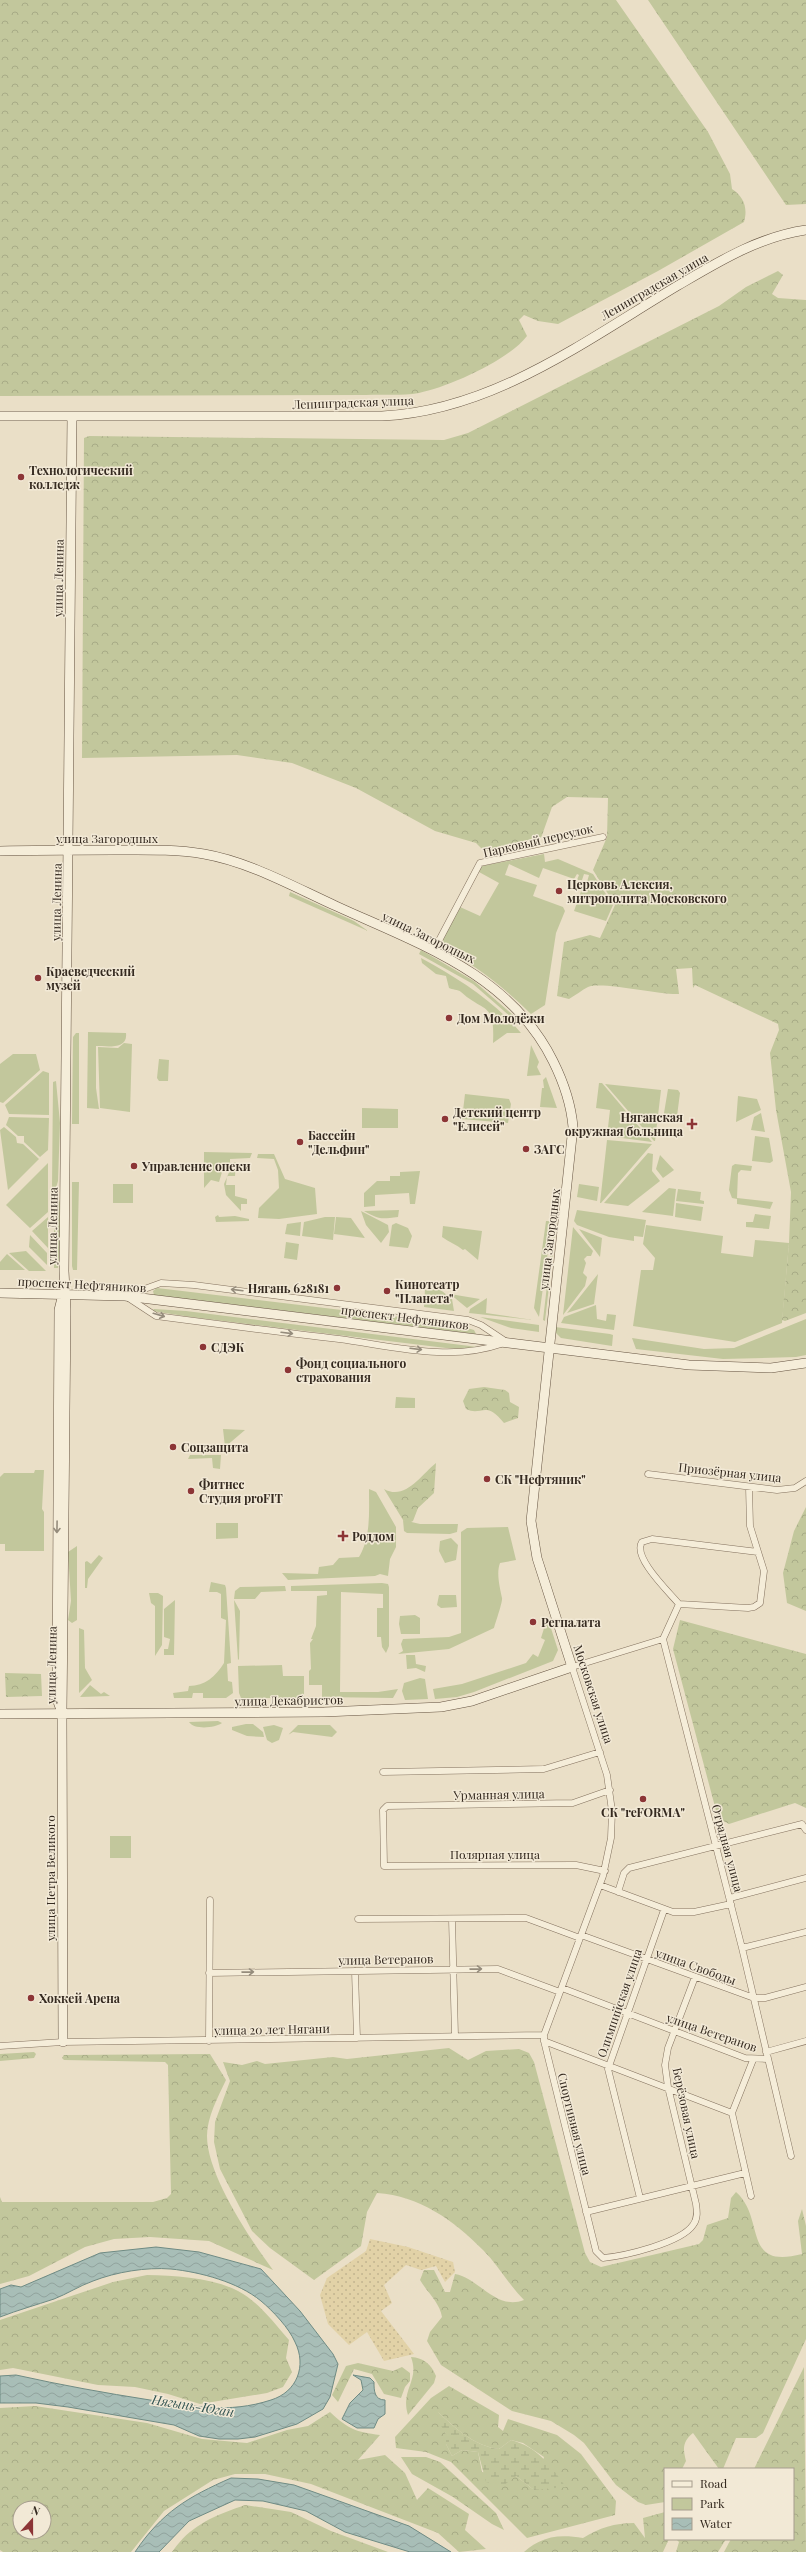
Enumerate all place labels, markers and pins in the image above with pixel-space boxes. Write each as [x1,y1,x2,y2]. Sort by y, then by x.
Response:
place label: Технологический колледж [29,462,133,492]
marker: Технологический колледж [16,472,26,482]
place label: Церковь Алексия, митрополита Московского [567,876,727,906]
marker: Церковь Алексия, митрополита Московского [554,886,564,896]
place label: Краеведческий музей [46,963,135,993]
marker: Краеведческий музей [33,973,43,983]
place label: Дом Молодёжи [457,1010,545,1026]
marker: Дом Молодёжи [444,1013,454,1023]
place label: Детский центр "Елисей" [453,1104,541,1134]
place label: Няганская окружная больница [565,1109,684,1139]
marker: Детский центр "Елисей" [440,1114,450,1124]
marker: Няганская окружная больница [686,1118,698,1130]
place label: Бассейн "Дельфин" [308,1127,369,1157]
marker: Бассейн "Дельфин" [295,1137,305,1147]
place label: ЗАГС [534,1141,564,1157]
marker: ЗАГС [521,1144,531,1154]
place label: Управление опеки [141,1158,251,1174]
marker: Управление опеки [129,1161,139,1171]
place label: Кинотеатр "Планета" [395,1276,459,1306]
place label: Нягань 628181 [248,1280,329,1296]
marker: Нягань 628181 [332,1283,342,1293]
marker: Кинотеатр "Планета" [382,1286,392,1296]
place label: СДЭК [211,1339,245,1355]
marker: СДЭК [198,1342,208,1352]
place label: Фонд социального страхования [296,1355,406,1385]
marker: Фонд социального страхования [283,1365,293,1375]
place label: Соцзащита [181,1439,249,1455]
marker: Соцзащита [168,1442,178,1452]
place label: СК "Нефтяник" [495,1471,586,1487]
marker: СК "Нефтяник" [482,1474,492,1484]
place label: Фитнес Студия proFIT [199,1476,283,1506]
marker: Фитнес Студия proFIT [186,1486,196,1496]
place label: Роддом [352,1528,394,1544]
marker: Роддом [337,1530,349,1542]
place label: Регпалата [541,1614,602,1630]
marker: Регпалата [528,1617,538,1627]
marker: СК "reFORMA" [638,1794,648,1804]
place label: СК "reFORMA" [601,1804,685,1820]
place label: Хоккей Арена [39,1990,121,2006]
marker: Хоккей Арена [26,1993,36,2003]

